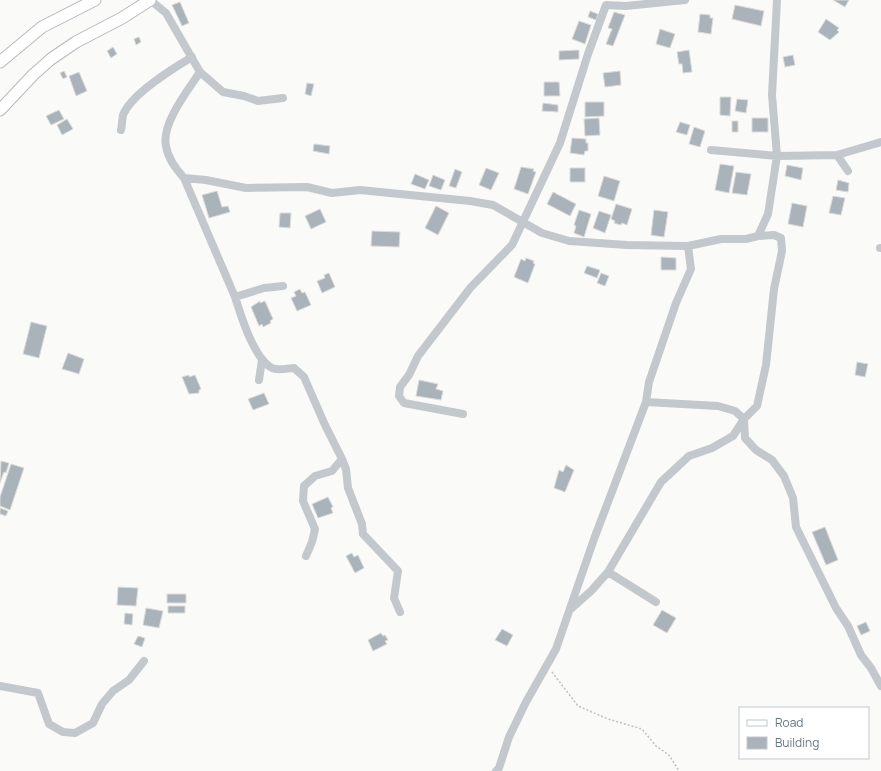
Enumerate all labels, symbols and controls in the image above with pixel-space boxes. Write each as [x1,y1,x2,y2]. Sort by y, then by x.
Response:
legend [739,707,869,759]
text: Road [775,714,803,731]
text: Building [775,734,819,751]

